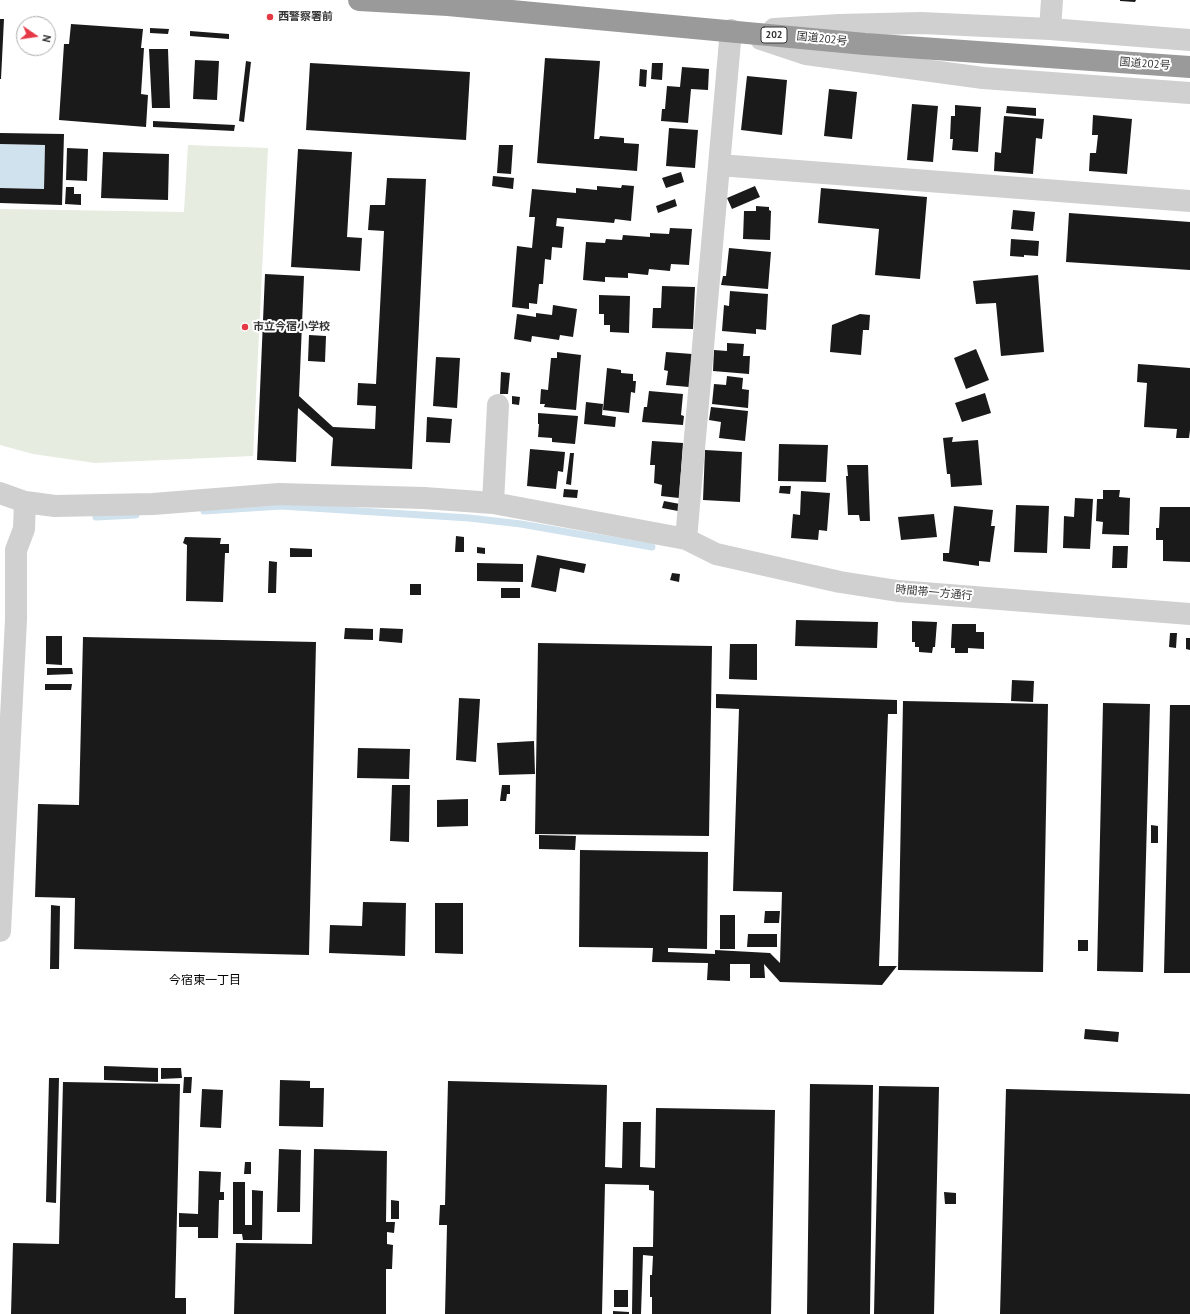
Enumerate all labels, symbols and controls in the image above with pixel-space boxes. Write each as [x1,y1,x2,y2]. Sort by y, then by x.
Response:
place label: 西警察署前 [278,10,333,24]
marker: 西警察署前 [265,12,275,22]
north arrow [16,16,56,56]
road number: 202 [761,27,787,43]
street label: 国道202号 [796,30,848,48]
text: N [39,33,54,44]
street label: 国道202号 [1119,56,1171,72]
place label: 市立今宿小学校 [253,320,330,334]
marker: 市立今宿小学校 [240,322,250,332]
street label: 時間帯一方通行 [895,583,973,603]
district label: 今宿東一丁目 [169,974,241,988]

